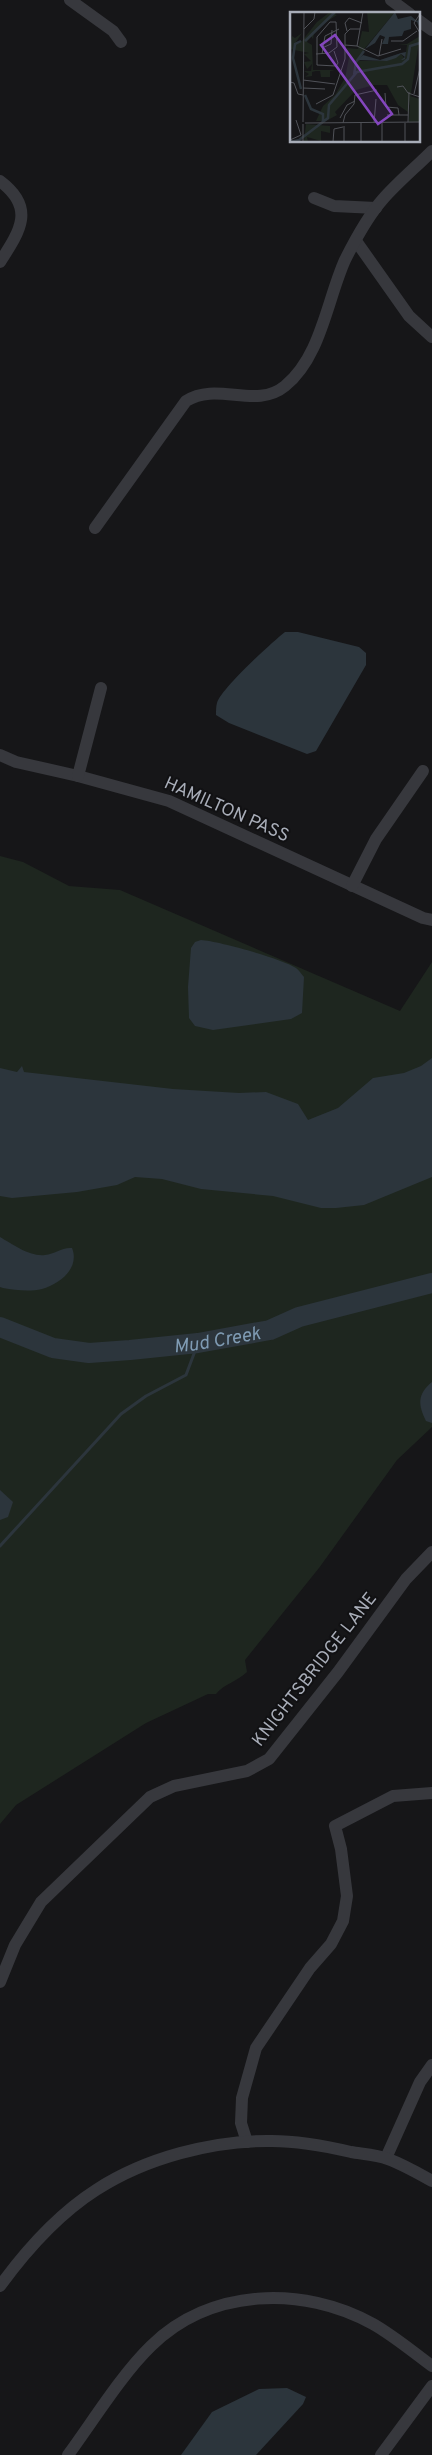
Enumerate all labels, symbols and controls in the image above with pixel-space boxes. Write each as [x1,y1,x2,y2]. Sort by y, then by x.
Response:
inset map [290,12,420,142]
street label: HAMILTON PASS [160,772,293,848]
water label: Mud Creek [172,1322,263,1359]
street label: KNIGHTSBRIDGE LANE [248,1588,383,1752]

